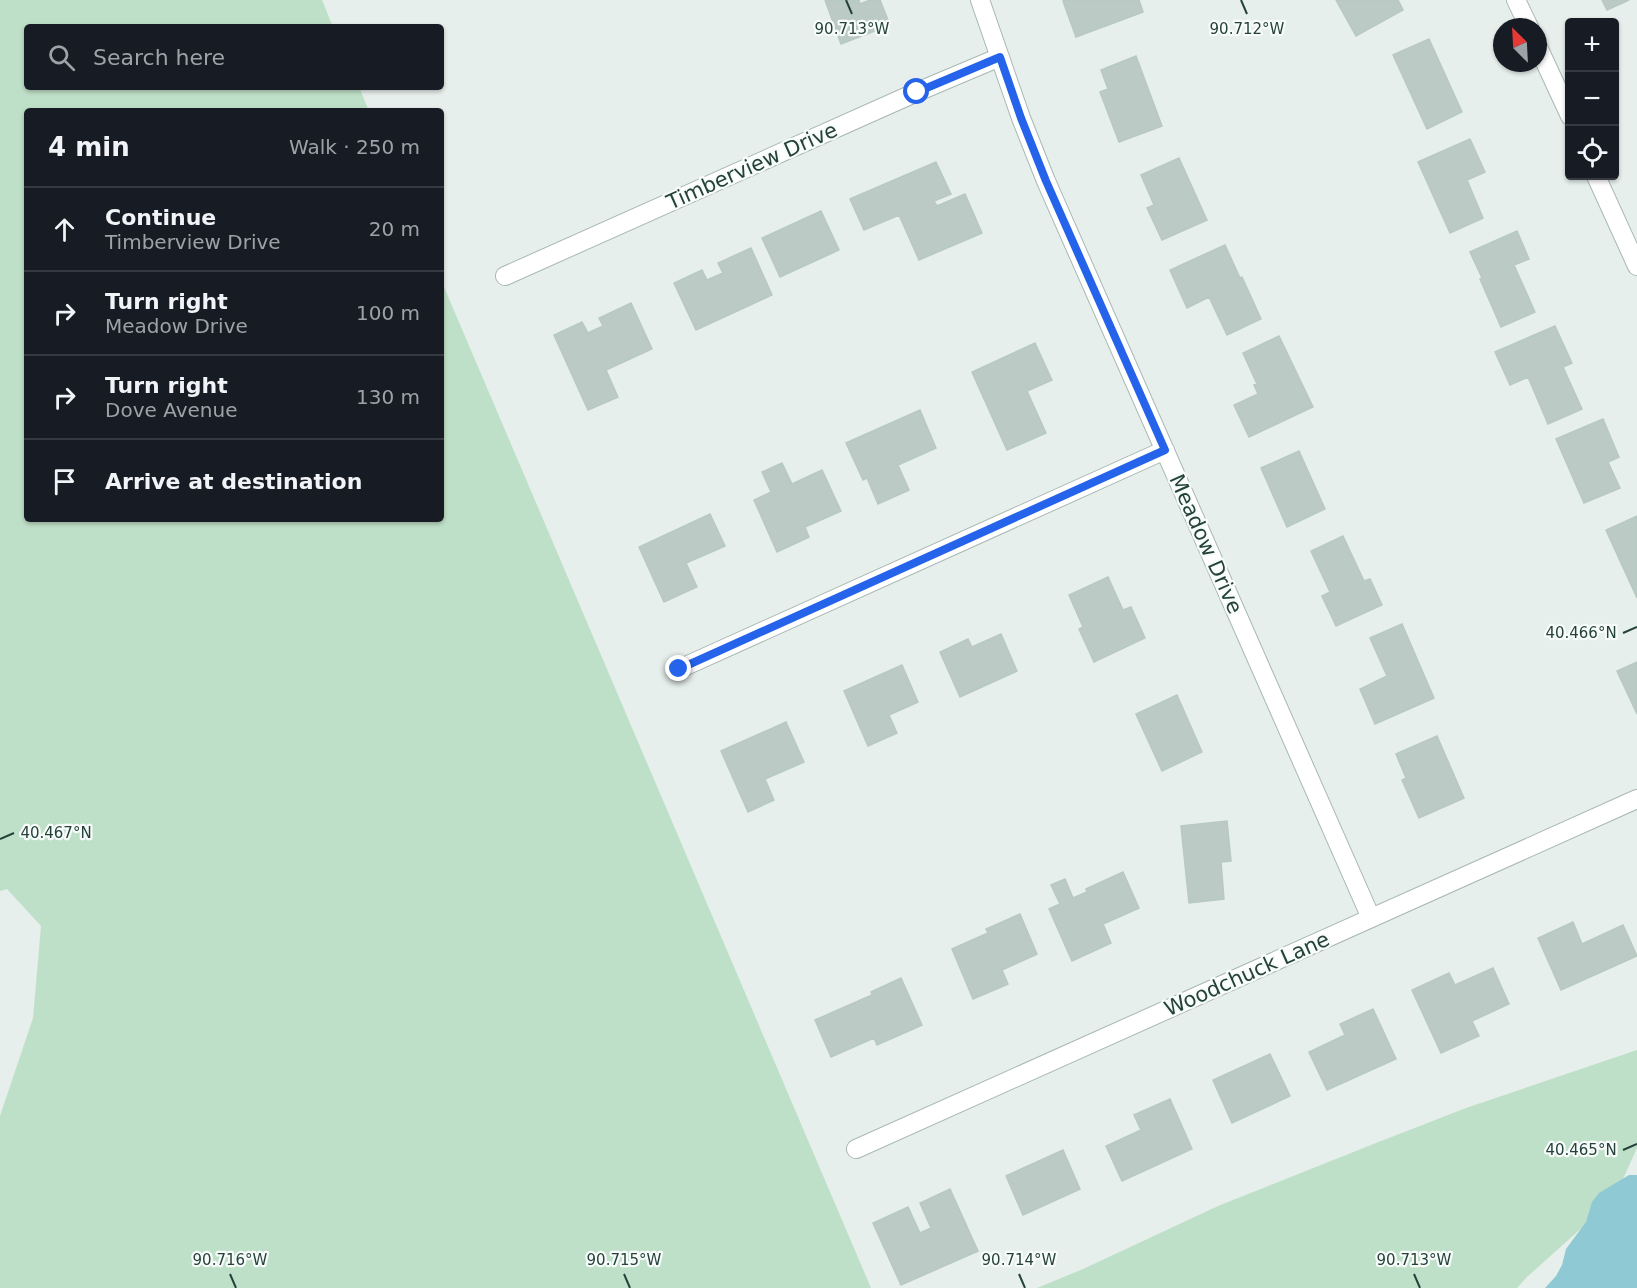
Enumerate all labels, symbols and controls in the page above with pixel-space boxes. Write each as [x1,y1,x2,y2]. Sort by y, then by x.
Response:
north arrow [1493,18,1547,72]
map controls [1565,18,1619,180]
button: + [1565,18,1619,72]
text: 90.713°W [815,20,890,38]
text: 90.712°W [1210,20,1285,38]
search box [24,24,444,90]
icon: search [45,41,78,74]
text: Search here [93,45,225,70]
button: − [1565,72,1619,126]
route start [903,78,929,104]
street label: Timberview Drive [662,118,841,215]
button: locate [1565,126,1619,180]
text: 4 min [48,132,130,162]
text: Walk · 250 m [289,135,420,159]
text: Continue [105,205,216,230]
icon: ahead [48,213,81,246]
text: 20 m [369,217,420,241]
text: Timberview Drive [105,230,281,254]
text: Turn right [105,289,228,314]
icon: right [48,297,81,330]
text: 100 m [356,301,420,325]
text: Meadow Drive [105,314,248,338]
text: Turn right [105,373,228,398]
icon: right [48,381,81,414]
text: 130 m [356,385,420,409]
text: Dove Avenue [105,398,237,422]
icon: arrive [48,465,81,498]
text: Arrive at destination [105,469,362,494]
street label: Meadow Drive [1165,471,1247,617]
text: 40.466°N [1545,624,1617,642]
route end [665,655,691,681]
text: 40.467°N [20,824,92,842]
street label: Woodchuck Lane [1161,927,1333,1021]
text: 40.465°N [1545,1141,1617,1159]
text: 90.716°W [193,1251,268,1269]
text: 90.715°W [587,1251,662,1269]
text: 90.714°W [982,1251,1057,1269]
text: 90.713°W [1377,1251,1452,1269]

